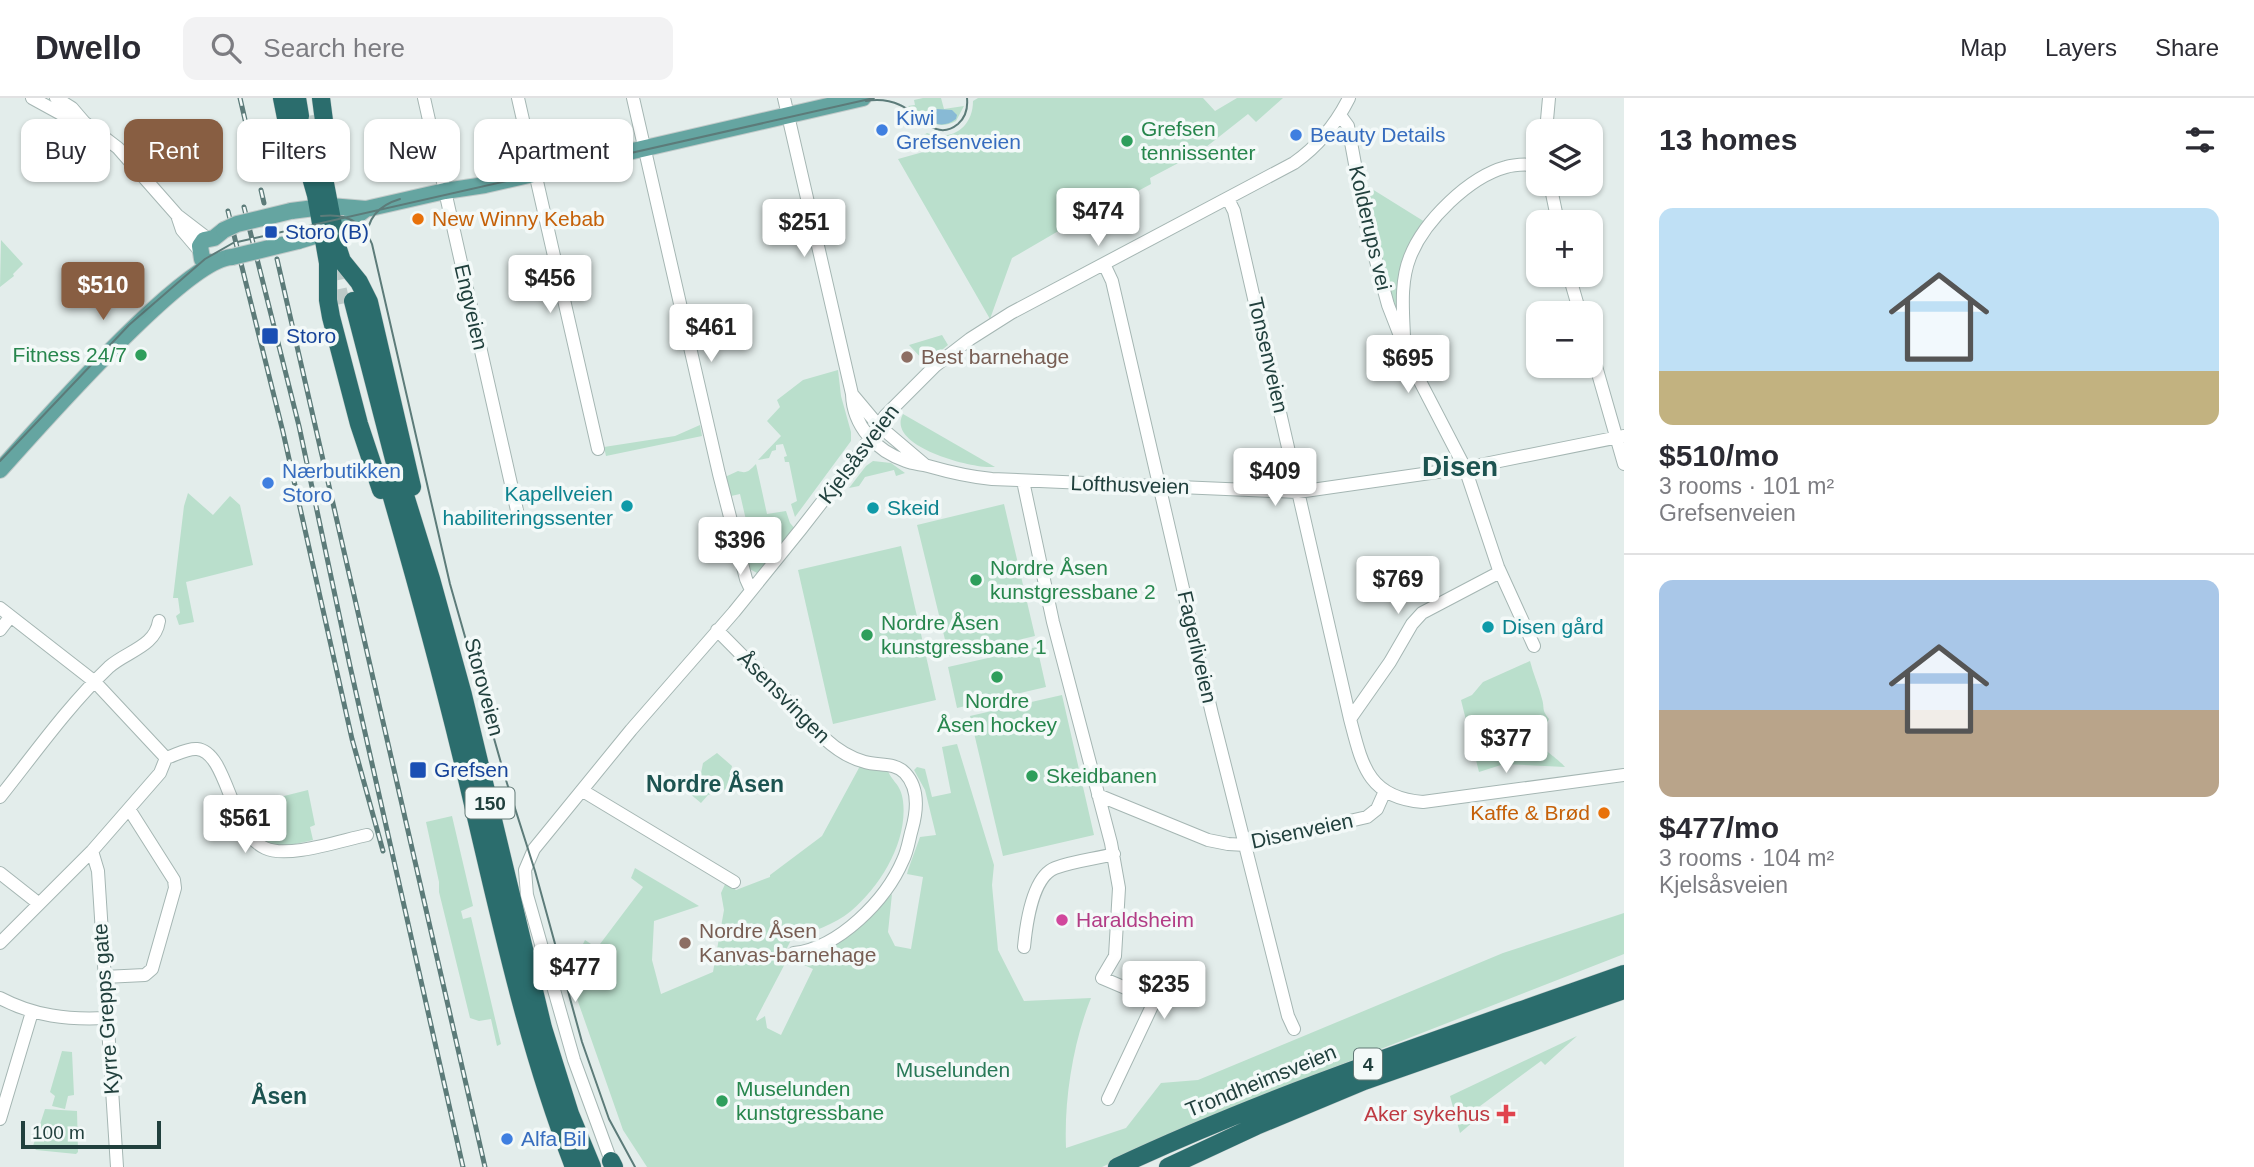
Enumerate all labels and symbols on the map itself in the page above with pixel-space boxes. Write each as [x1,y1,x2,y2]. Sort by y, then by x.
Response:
place label: Kiwi Grefsenveien [896,106,1021,153]
place label: Grefsen tennissenter [1141,117,1255,164]
marker: Kiwi Grefsenveien [874,122,890,138]
place label: Beauty Details [1310,123,1445,146]
marker: Beauty Details [1288,127,1304,143]
marker: Grefsen tennissenter [1119,133,1135,149]
street label: Kolderups vei [1345,163,1396,292]
pin: $474 [1057,188,1139,248]
pin: $251 [763,200,845,259]
place label: New Winny Kebab [432,207,605,230]
marker: New Winny Kebab [410,211,426,227]
place label: Storo (B) [285,220,369,243]
marker: Storo (B) [263,224,279,240]
pin: $456 [509,256,591,315]
pin: $510 [62,262,144,322]
street label: Engveien [450,262,493,352]
street label: Tonsenveien [1244,295,1293,415]
pin: $461 [670,304,752,364]
place label: Storo [286,324,336,347]
marker: Storo [260,326,280,346]
pin: $695 [1367,336,1449,395]
place label: Fitness 24/7 [13,343,127,366]
place label: Best barnehage [921,345,1069,368]
marker: Fitness 24/7 [133,347,149,363]
marker: Best barnehage [899,349,915,365]
street label: Kjelsåsveien [814,400,903,508]
pin: $409 [1234,448,1316,508]
district label: Disen [1422,451,1498,482]
place label: Nærbutikken Storo [282,459,401,506]
street label: Lofthusveien [1070,471,1190,498]
marker: Nærbutikken Storo [260,475,276,491]
place label: Kapellveien habiliteringssenter [443,482,613,529]
place label: Skeid [887,496,940,519]
marker: Kapellveien habiliteringssenter [619,498,635,514]
marker: Skeid [865,500,881,516]
pin: $396 [699,518,781,577]
place label: Nordre Åsen kunstgressbane 2 [990,556,1156,603]
pin: $769 [1357,556,1439,616]
marker: Nordre Åsen kunstgressbane 2 [968,572,984,588]
street label: Fagerliveien [1173,589,1222,705]
place label: Nordre Åsen kunstgressbane 1 [881,611,1047,658]
place label: Disen gård [1502,615,1604,638]
marker: Disen gård [1480,619,1496,635]
marker: Nordre Åsen kunstgressbane 1 [859,627,875,643]
street label: Storoveien [460,635,509,738]
street label: Åsensvingen [734,646,835,747]
marker: Nordre Åsen hockey [989,669,1005,685]
place label: Nordre Åsen hockey [937,689,1058,736]
pin: $377 [1465,716,1547,775]
place label: Grefsen [434,758,509,781]
marker: Grefsen [408,760,428,780]
place label: Skeidbanen [1046,764,1157,787]
marker: Skeidbanen [1024,768,1040,784]
district label: Nordre Åsen [646,770,784,797]
road number: 150 [466,788,514,818]
pin: $561 [204,796,286,855]
place label: Kaffe & Brød [1470,801,1590,824]
marker: Kaffe & Brød [1596,805,1612,821]
street label: Disenveien [1249,808,1355,853]
place label: Haraldsheim [1076,908,1194,931]
marker: Haraldsheim [1054,912,1070,928]
place label: Nordre Åsen Kanvas-barnehage [699,919,876,966]
street label: Kyrre Grepps gate [88,923,123,1095]
marker: Nordre Åsen Kanvas-barnehage [677,935,693,951]
pin: $477 [534,944,616,1004]
pin: $235 [1123,962,1205,1021]
street label: Trondheimsveien [1182,1040,1339,1121]
road number: 4 [1354,1048,1382,1080]
park label: Muselunden [896,1058,1010,1081]
place label: Muselunden kunstgressbane [736,1077,884,1124]
district label: Åsen [251,1082,307,1109]
marker: Muselunden kunstgressbane [714,1093,730,1109]
place label: Aker sykehus [1364,1102,1490,1125]
marker: Aker sykehus [1496,1104,1516,1124]
scale bar [21,1118,161,1150]
place label: Alfa Bil [521,1127,586,1150]
marker: Alfa Bil [499,1131,515,1147]

